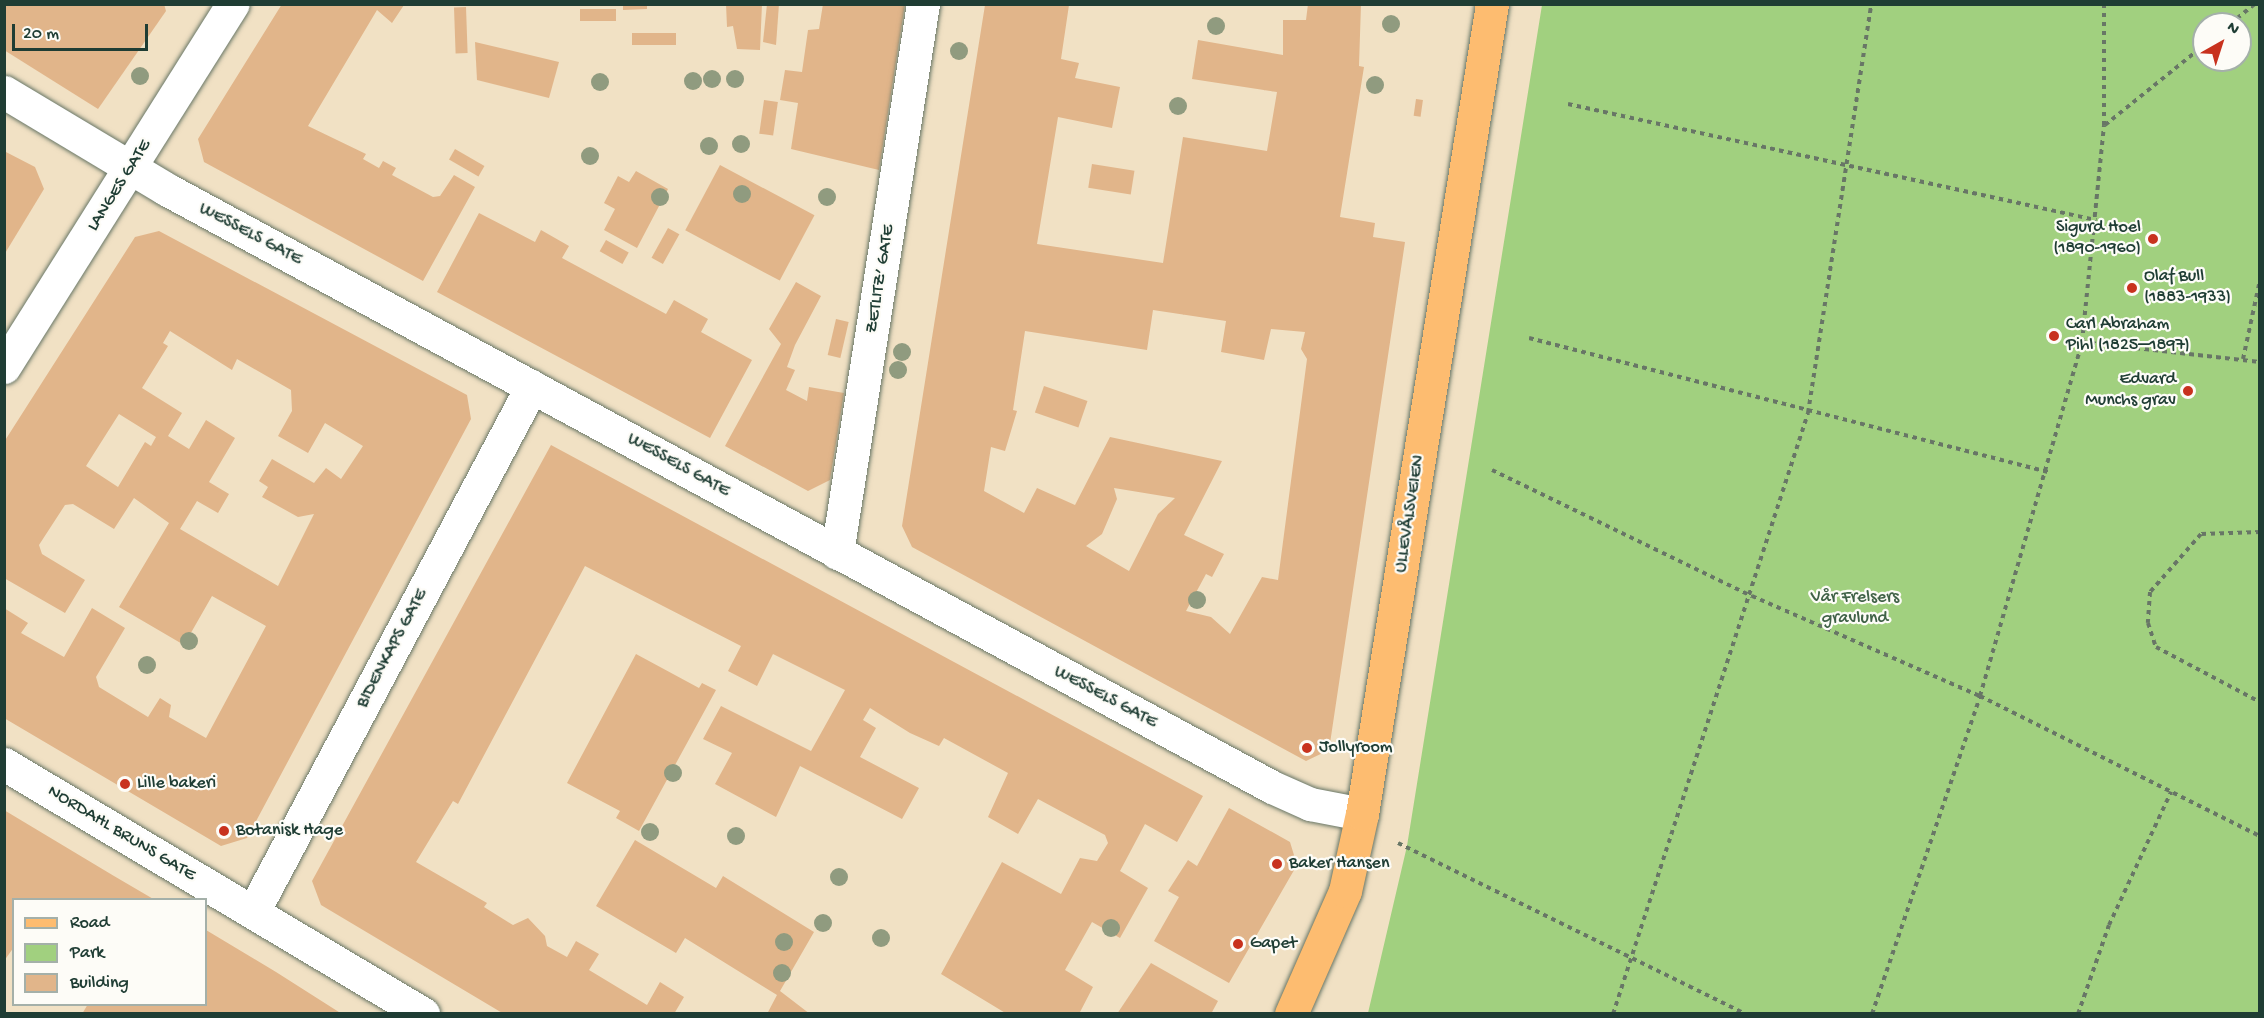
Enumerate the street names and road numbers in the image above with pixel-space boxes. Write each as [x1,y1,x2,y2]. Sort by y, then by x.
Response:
street label: LANGES GATE [83,136,157,236]
street label: WESSELS GATE [195,199,305,271]
street label: ZETLITZ’ GATE [862,223,900,335]
street label: WESSELS GATE [623,429,733,503]
street label: ULLEVÅLSVEIEN [1391,454,1431,574]
street label: BIDENKAPS GATE [353,586,433,712]
street label: WESSELS GATE [1050,662,1160,734]
street label: NORDAHL BRUNS GATE [43,781,199,887]

